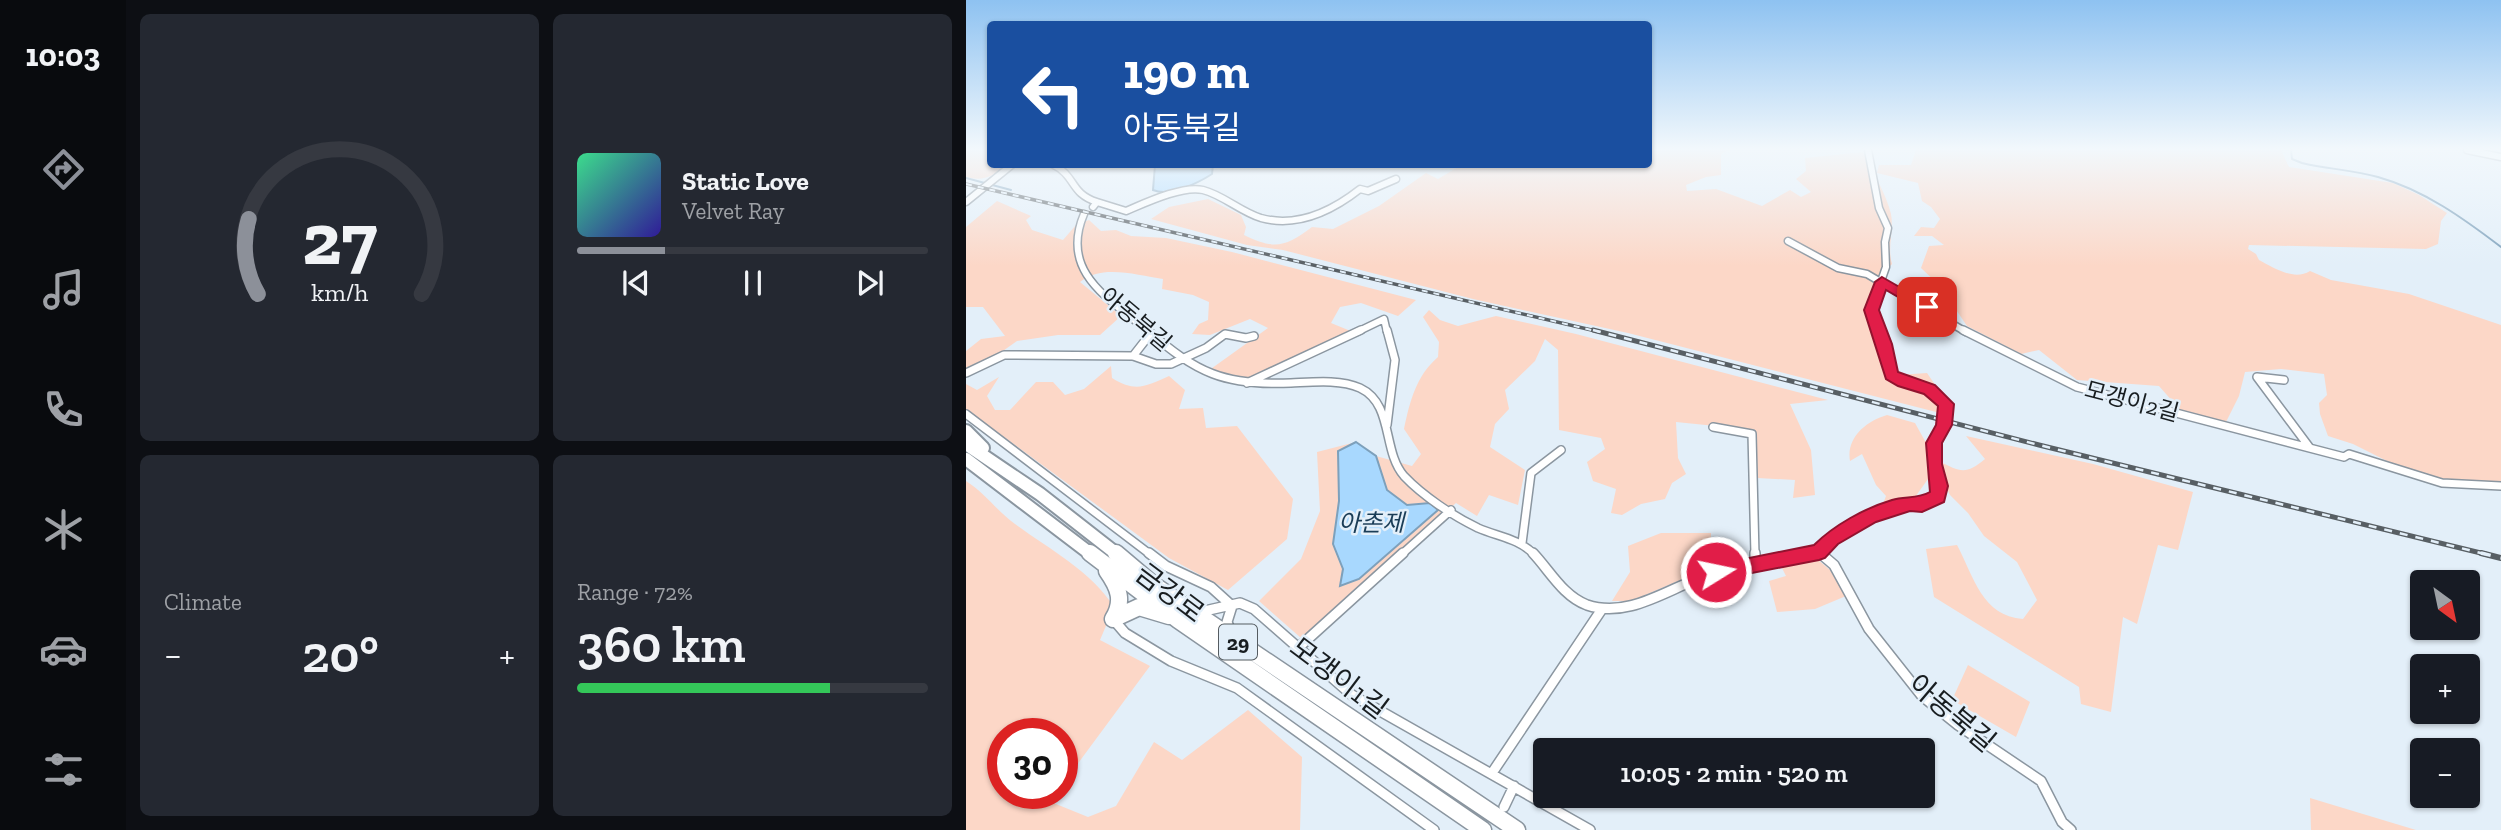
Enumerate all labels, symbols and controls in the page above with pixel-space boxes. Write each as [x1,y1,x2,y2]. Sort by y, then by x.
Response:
text: 10:03 [26,36,100,74]
text: 190 m [1123,42,1249,101]
icon: left [1008,49,1099,140]
text: 아동북길 [1123,109,1241,147]
icon: directions [39,145,88,194]
text: Static Love [682,165,809,197]
text: 27 [302,195,377,283]
text: Velvet Ray [682,197,784,225]
icon: previous [617,264,655,302]
icon: pause [734,264,772,302]
icon: next [851,264,889,302]
icon: music [39,265,88,314]
text: km/h [311,277,368,307]
pin [1897,277,1957,337]
street label: 아동북길 [1095,281,1177,357]
icon: arrive [1908,288,1946,326]
street label: 모갱이2길 [2082,375,2182,427]
icon: phone [39,385,88,434]
icon: climate [39,505,88,554]
water label: 아촌제 [1338,508,1407,537]
position arrow [1679,535,1753,609]
street label: 금강로 [1129,557,1211,629]
north arrow [2410,570,2480,640]
map controls [2410,570,2480,808]
text: Range · 72% [577,578,693,606]
text: Climate [164,588,242,616]
text: 360 km [577,613,745,675]
text: 20° [302,623,379,685]
road number: 29 [1219,624,1257,660]
icon: car [39,625,88,674]
street label: 모갱이1길 [1284,631,1394,725]
text: − [164,632,182,678]
text: + [499,632,515,678]
button: + [2410,654,2480,724]
street label: 아동북길 [1902,667,2002,759]
speed limit sign: 30 [987,718,1078,809]
button: − [2410,738,2480,808]
icon: filters [39,745,88,794]
text: 10:05 · 2 min · 520 m [1620,757,1848,789]

